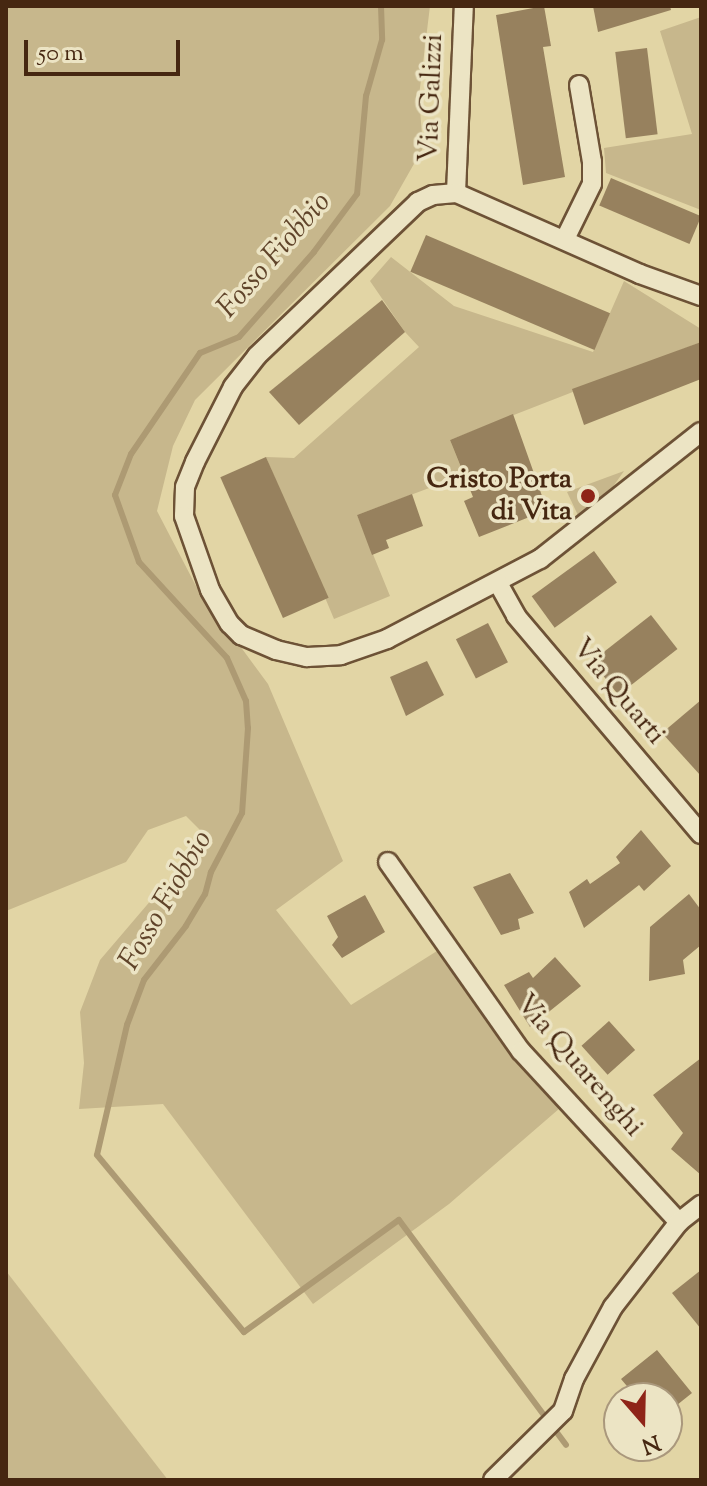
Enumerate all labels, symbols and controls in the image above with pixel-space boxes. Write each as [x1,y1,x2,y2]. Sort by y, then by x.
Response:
scale bar [28,24,184,74]
street label: Via Galizzi [413,33,451,163]
text: 50 m [38,37,84,71]
water label: Fosso Fiobbio [211,186,339,326]
place label: Cristo Porta di Vita [427,463,572,529]
marker: Cristo Porta di Vita [579,487,597,505]
street label: Via Quarti [564,632,672,752]
water label: Fosso Fiobbio [113,825,221,977]
street label: Via Quarenghi [508,988,650,1144]
north arrow [603,1382,683,1462]
text: N [637,1425,664,1461]

